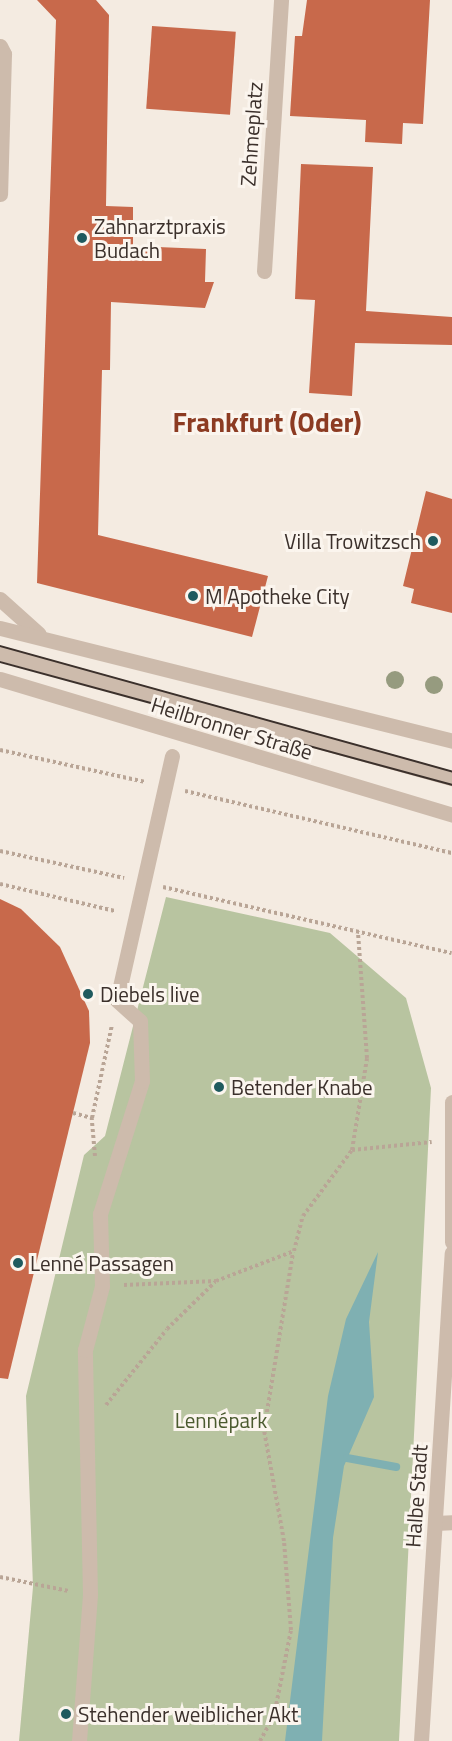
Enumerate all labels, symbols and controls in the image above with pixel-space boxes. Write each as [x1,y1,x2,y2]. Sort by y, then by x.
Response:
street label: Zehmeplatz [235,81,267,187]
place label: Zahnarztpraxis Budach [94,213,226,263]
marker: Zahnarztpraxis Budach [75,231,89,245]
district label: Frankfurt (Oder) [172,406,362,438]
place label: Villa Trowitzsch [284,528,421,554]
marker: Villa Trowitzsch [426,534,440,548]
place label: M Apotheke City [205,583,350,609]
marker: M Apotheke City [186,589,200,603]
street label: Heilbronner Straße [148,691,316,765]
place label: Diebels live [100,981,200,1007]
marker: Diebels live [81,987,95,1001]
place label: Betender Knabe [231,1074,373,1100]
marker: Betender Knabe [212,1080,226,1094]
place label: Lenné Passagen [30,1250,174,1276]
marker: Lenné Passagen [11,1256,25,1270]
park label: Lennépark [175,1407,267,1433]
street label: Halbe Stadt [400,1444,432,1548]
place label: Stehender weiblicher Akt [78,1701,298,1727]
marker: Stehender weiblicher Akt [59,1707,73,1721]

